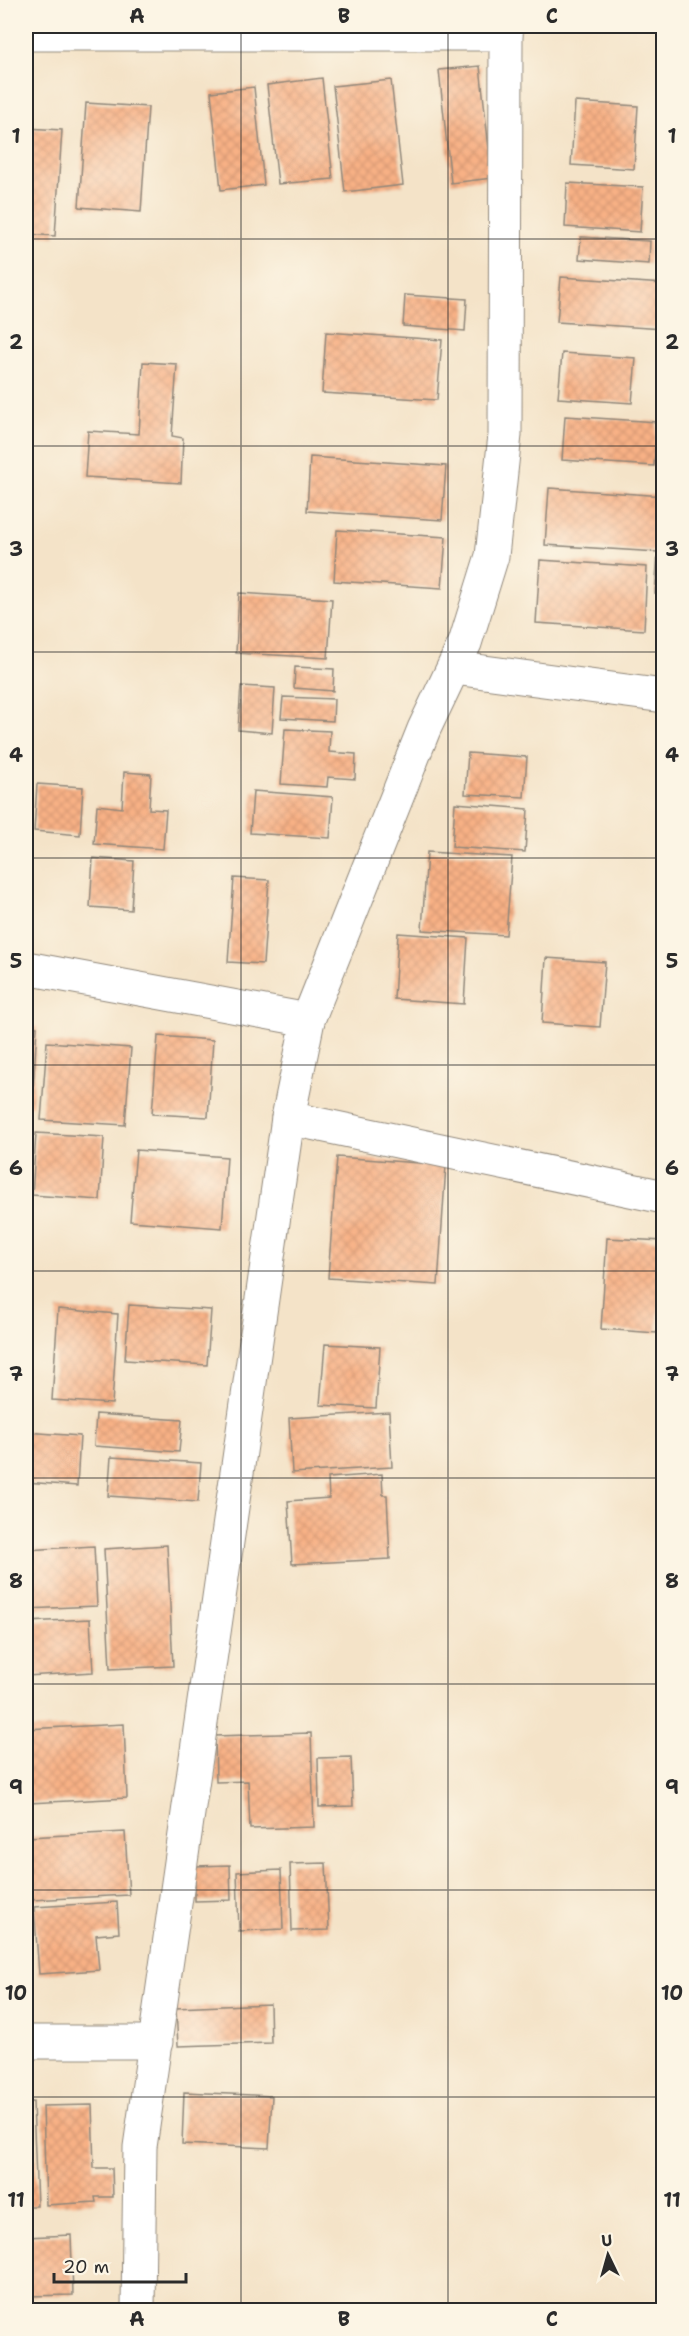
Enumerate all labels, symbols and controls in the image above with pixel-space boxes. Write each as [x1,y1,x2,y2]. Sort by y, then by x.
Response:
text: A [129,3,145,29]
text: B [338,3,350,29]
text: C [546,3,558,29]
text: 1 [11,123,21,149]
text: 1 [667,123,677,149]
text: 2 [9,329,23,355]
text: 2 [665,329,679,355]
text: 3 [9,536,23,562]
text: 3 [665,536,679,562]
text: 4 [9,742,23,768]
text: 4 [665,742,679,768]
text: 5 [10,948,22,974]
text: 5 [666,948,678,974]
text: 6 [9,1155,23,1181]
text: 6 [665,1155,679,1181]
text: 7 [9,1361,23,1387]
text: 7 [665,1361,679,1387]
text: 8 [9,1568,23,1594]
text: 8 [665,1568,679,1594]
text: 9 [9,1774,23,1800]
text: 9 [665,1774,679,1800]
text: 10 [5,1980,27,2006]
text: 10 [661,1980,683,2006]
text: 11 [7,2187,25,2213]
text: 11 [663,2187,681,2213]
north arrow [578,2225,638,2285]
text: U [600,2230,613,2251]
scale bar [54,2246,186,2284]
text: 20 m [63,2255,109,2279]
text: A [129,2306,145,2332]
text: B [338,2306,350,2332]
text: C [546,2306,558,2332]

